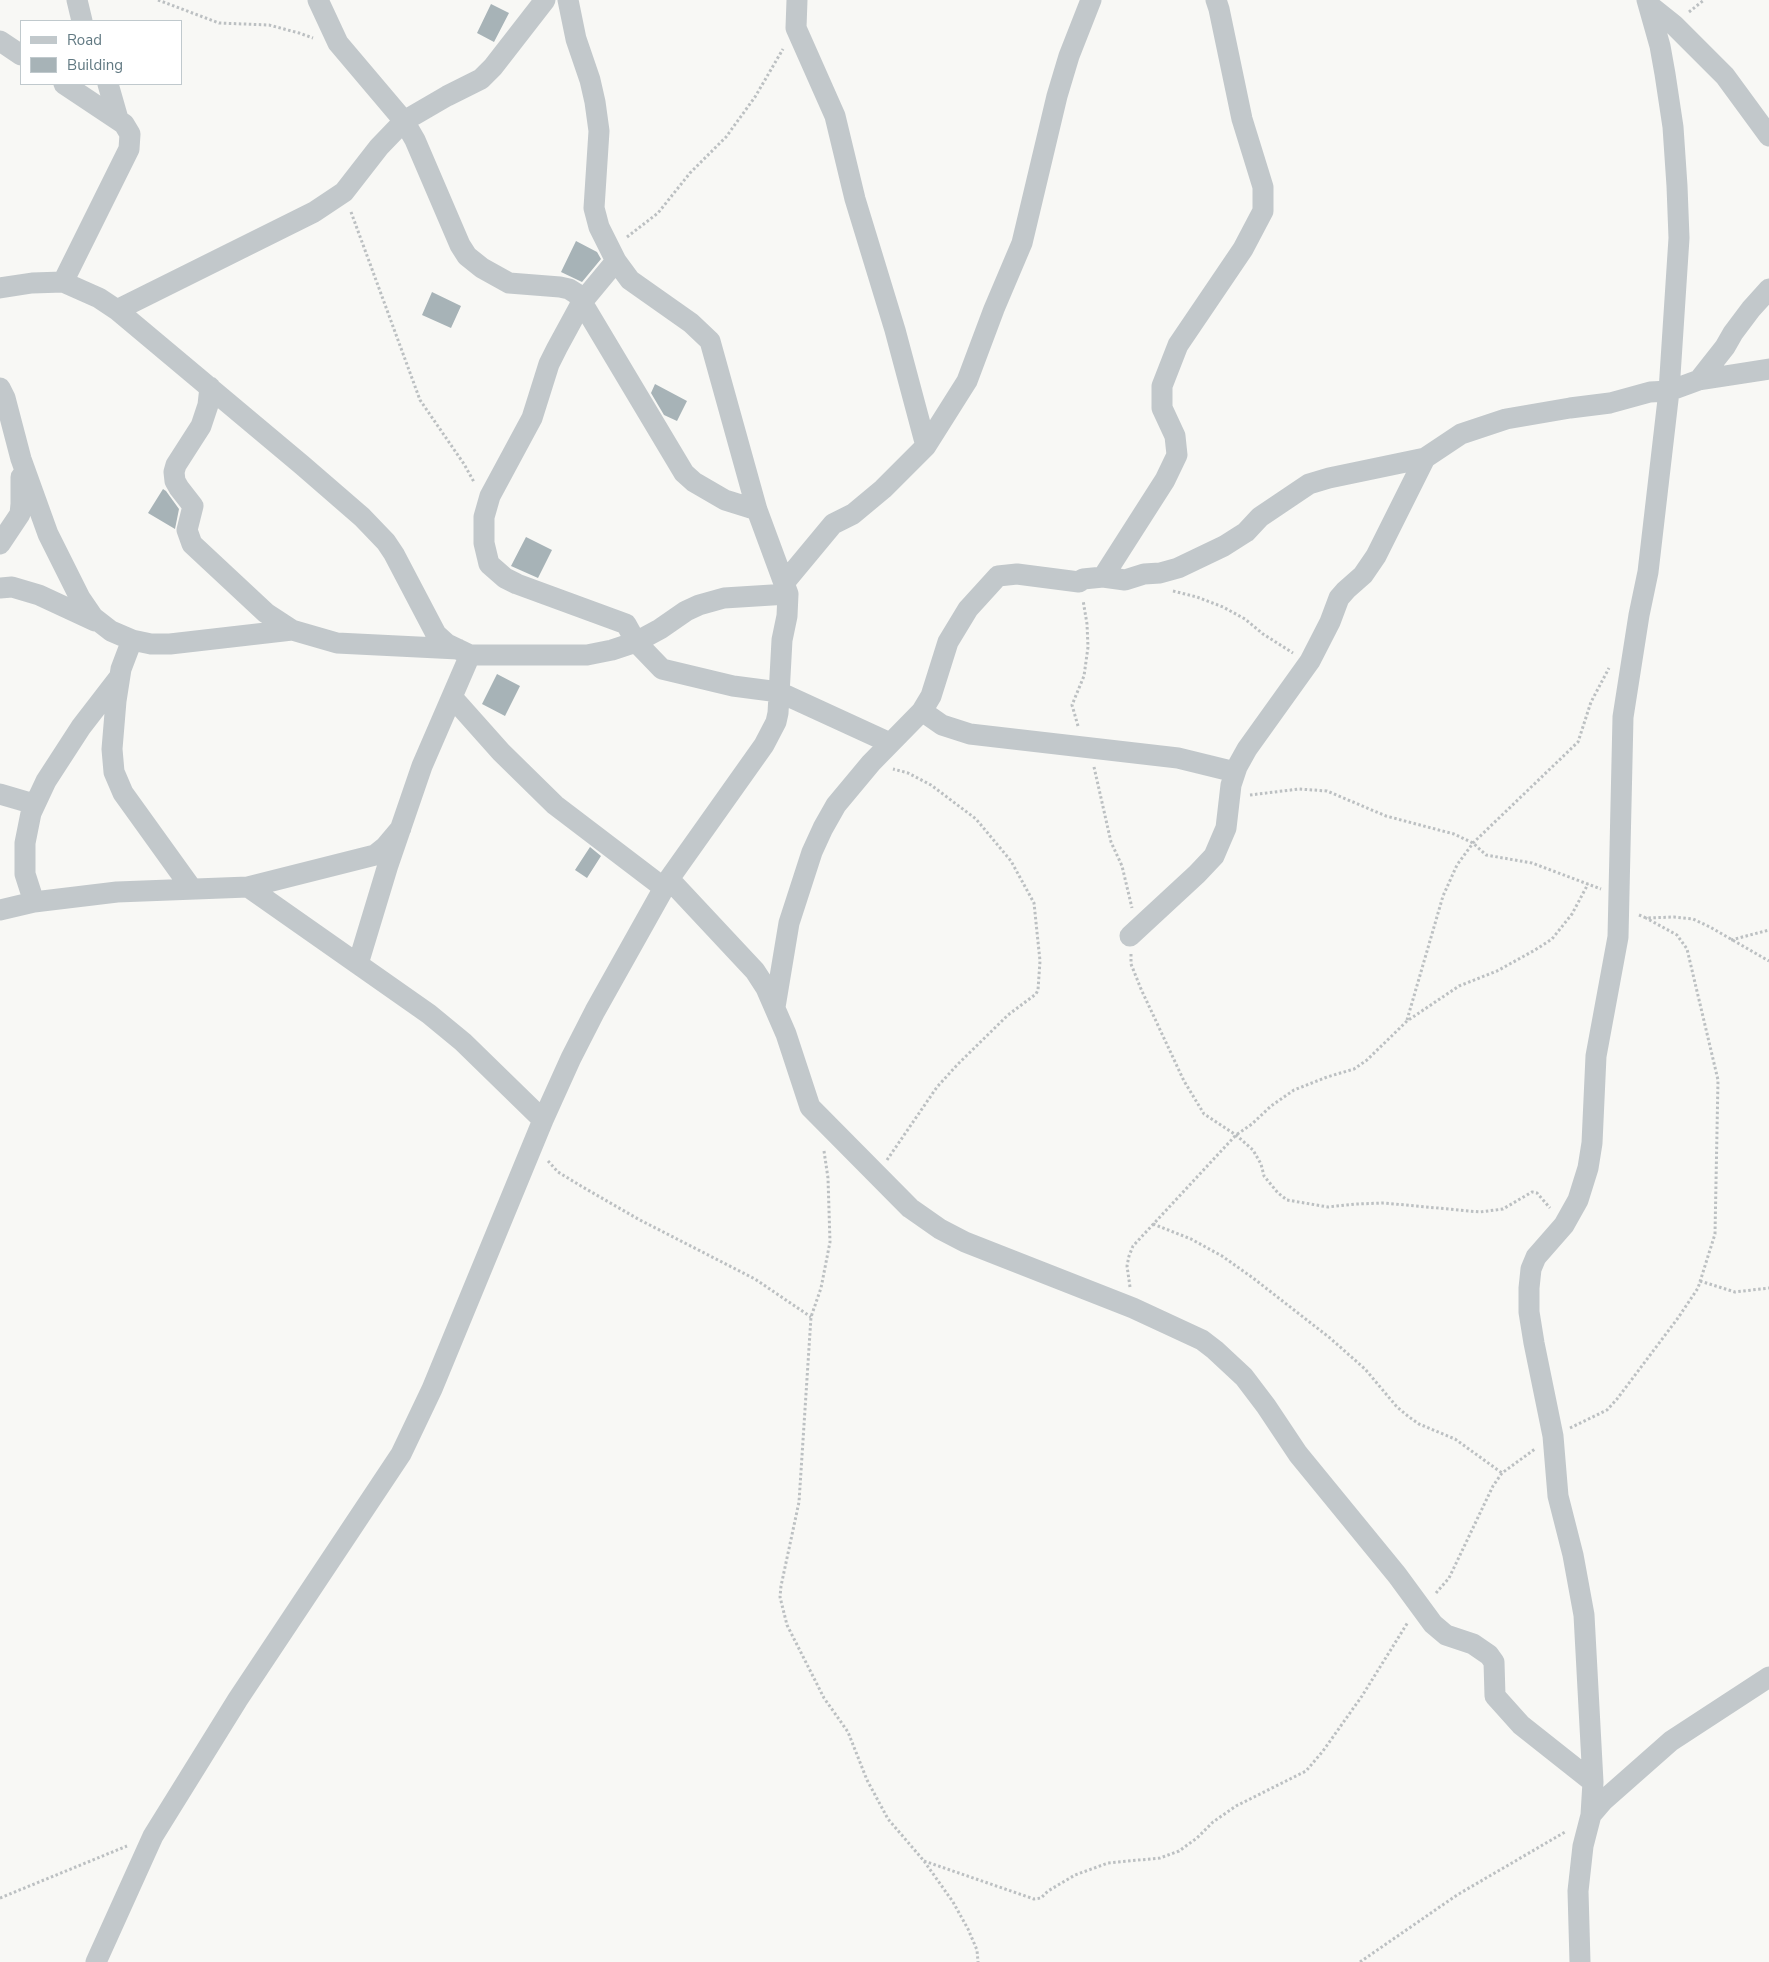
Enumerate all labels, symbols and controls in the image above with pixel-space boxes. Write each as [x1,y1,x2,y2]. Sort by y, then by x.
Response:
legend [20,20,182,85]
text: Road [67,30,102,50]
text: Building [67,55,123,75]

